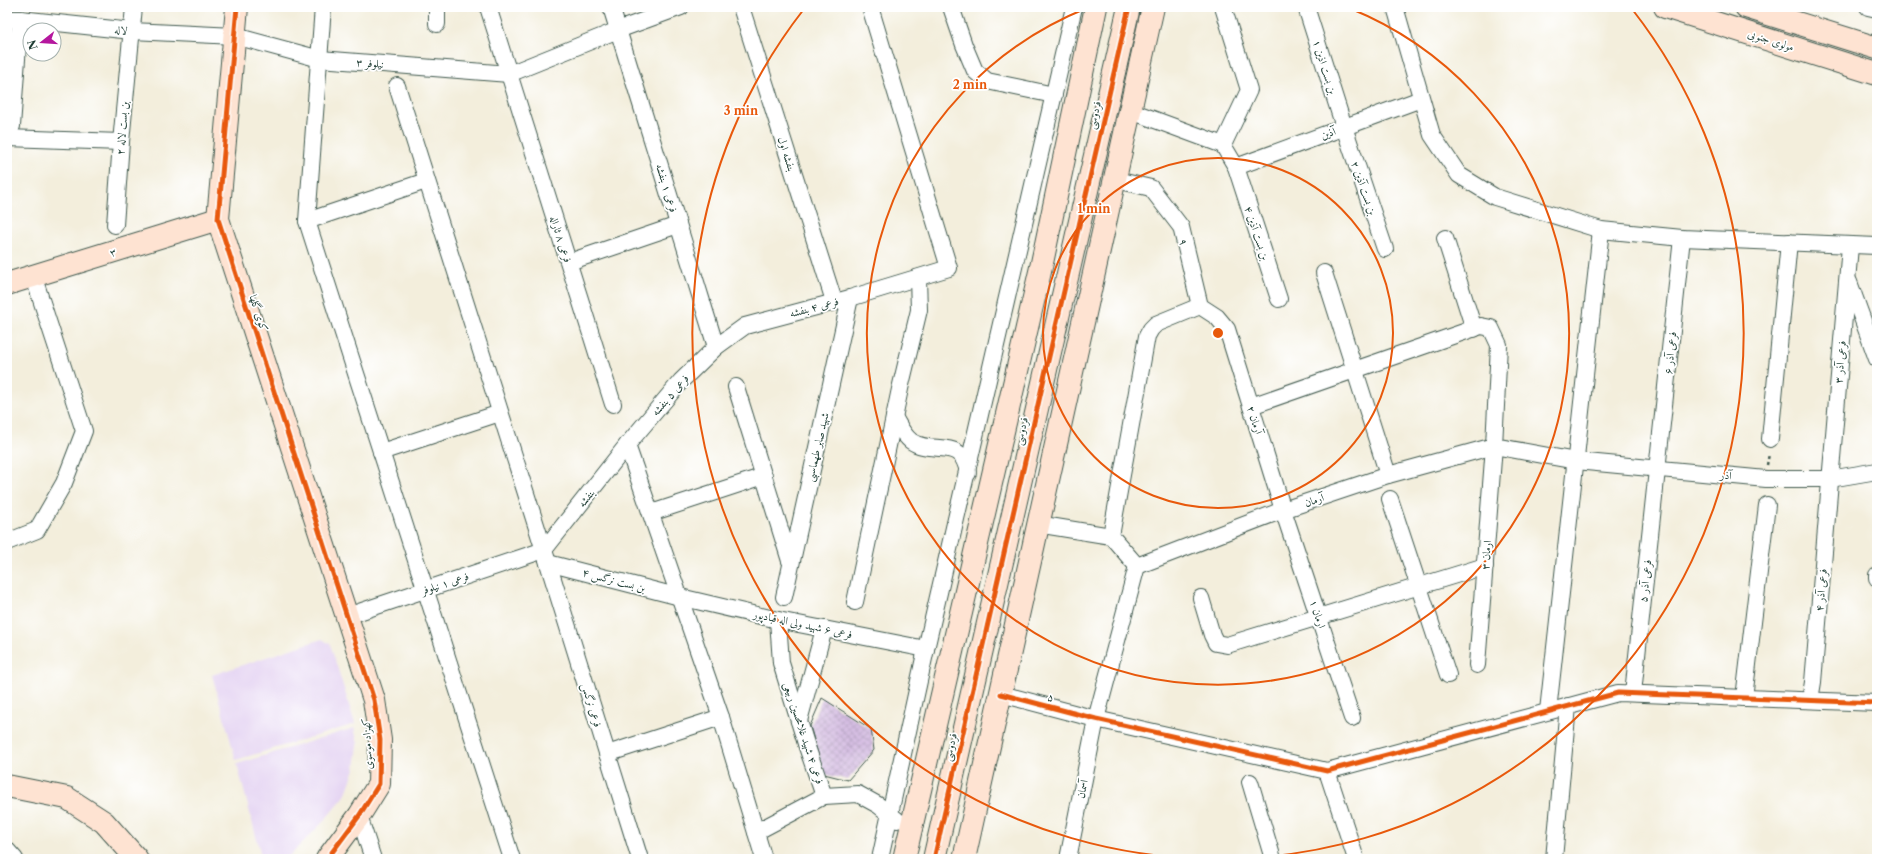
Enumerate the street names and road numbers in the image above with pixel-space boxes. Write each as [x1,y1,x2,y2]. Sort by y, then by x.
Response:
street label: لاله [114,22,128,38]
street label: مولوی جنوبی [1746,26,1796,55]
street label: بن بست اذین ۱ [1310,38,1340,96]
street label: نیلوفر ۳ [356,55,384,72]
street label: بن بست لاله ۲ [113,100,131,156]
street label: فردوسی [1084,100,1105,131]
street label: آذین [1318,123,1339,142]
street label: بنفشه اول [775,135,799,173]
street label: بن بست آذین ۲ [1348,159,1380,217]
street label: فرعی ۱ بنفشه [652,162,681,214]
street label: بن بست آذین ۴ [1242,204,1272,262]
street label: فرعی ۸ ثاراله [546,214,575,265]
street label: ۹ [1176,237,1192,247]
street label: ۳ [108,244,118,260]
street label: کوی گلها [247,293,271,333]
street label: فرعی ۴ بنفشه [788,294,840,321]
street label: فرعی آذر ۶ [1661,331,1680,375]
street label: فرعی آذر ۳ [1831,340,1850,384]
street label: فرعی ۵ بنفشه [648,371,693,419]
street label: آرمان ۲ [1244,404,1266,438]
street label: شهید صابر طهماسبی [802,411,835,484]
street label: فردوسی [1011,416,1032,447]
street label: آذر [1719,467,1734,483]
street label: بنفشه [575,486,598,510]
street label: آرمان [1302,490,1327,510]
street label: ارمان ۳ [1478,540,1494,570]
street label: فرعی آذر ۵ [1636,559,1655,603]
street label: بن بست نرگس ۴ [581,565,647,596]
street label: فرعی آذر ۴ [1812,568,1831,612]
street label: فرعی ۱ نیلوفر [418,569,471,599]
street label: ارمان ۱ [1307,598,1329,630]
street label: فرعی ۶ شهید ولی اله قبادپور [751,606,854,642]
street label: فرعی ۴ شهید غلامحسین ربیعی [780,680,827,786]
street label: فرعی نرگس [578,681,605,729]
street label: ۵ [1046,689,1056,705]
street label: کهزاد موسوی [359,718,376,770]
street label: فردوسی [940,732,961,763]
street label: آسمان [1073,777,1091,800]

